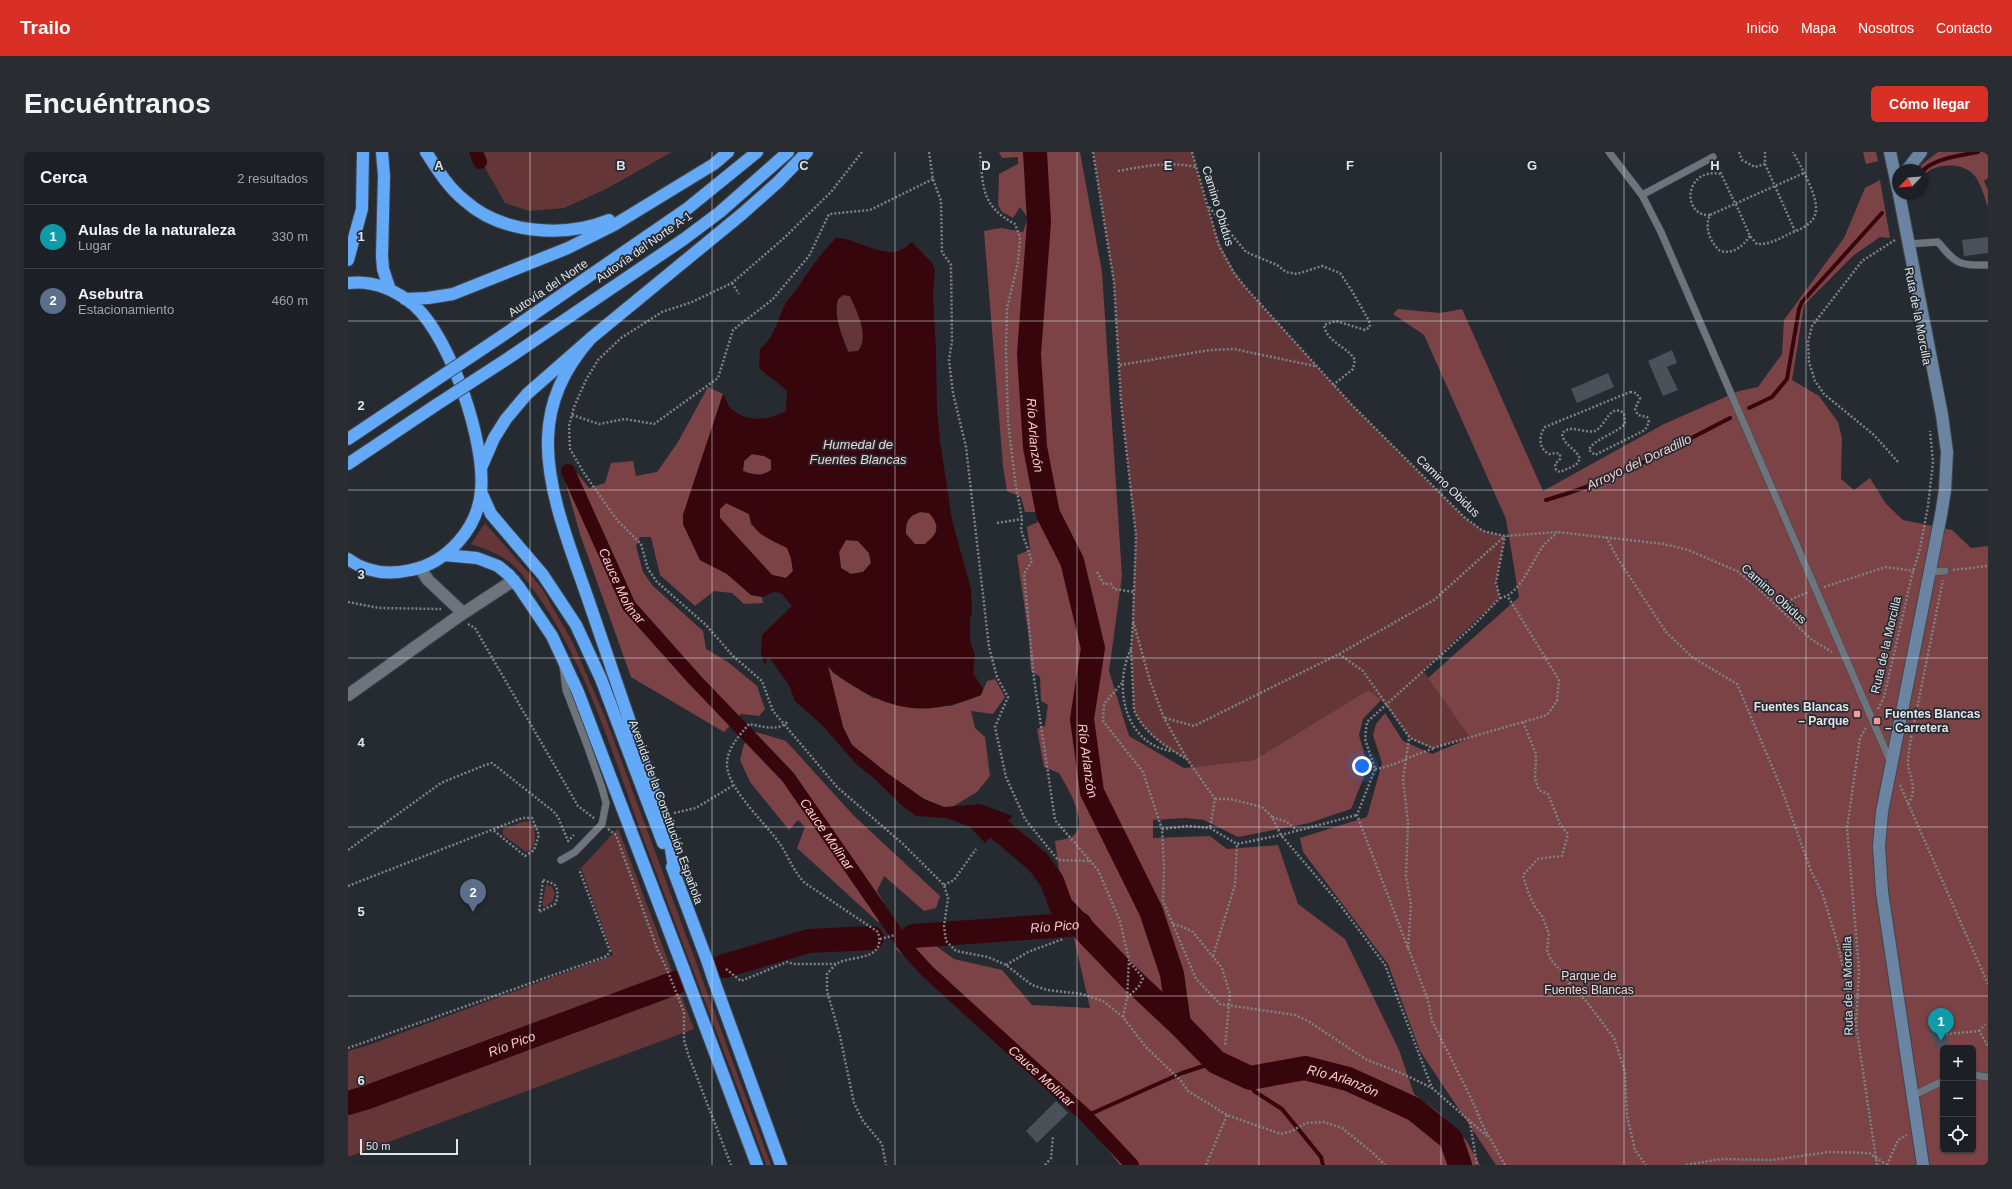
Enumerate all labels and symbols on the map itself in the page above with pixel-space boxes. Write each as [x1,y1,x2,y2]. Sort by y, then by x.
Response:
text: A [434,158,444,173]
text: B [616,158,626,173]
text: C [799,158,809,173]
text: D [981,158,991,173]
text: E [1164,158,1173,173]
text: F [1346,158,1354,173]
text: G [1527,158,1537,173]
text: H [1710,158,1720,173]
street label: Camino Obidus [1199,164,1237,248]
north arrow [1892,164,1928,200]
street label: Autovía del Norte A-1 [593,208,695,285]
text: 1 [357,229,365,244]
street label: Autovía del Norte [506,256,591,320]
street label: Ruta de la Morcilla [1902,266,1934,366]
text: 2 [357,398,365,413]
water label: Río Arlanzón [1024,398,1047,474]
water label: Arroyo del Doradillo [1583,431,1694,493]
water label: Humedal de Fuentes Blancas [810,437,907,467]
street label: Camino Obidus [1413,452,1483,520]
water label: Cauce Molinar [596,545,649,627]
street label: Camino Obidus [1739,561,1809,627]
text: 3 [357,567,365,582]
street label: Ruta de la Morcilla [1868,595,1904,695]
place label: Fuentes Blancas – Parque [1754,700,1849,728]
place label: Fuentes Blancas – Carretera [1885,707,1981,735]
marker: Fuentes Blancas – Parque [1852,709,1862,719]
marker: Fuentes Blancas – Carretera [1872,716,1882,726]
street label: Avenida de la Constitución Española [626,718,706,906]
water label: Río Arlanzón [1075,723,1101,800]
text: 4 [357,735,365,750]
your location [1352,756,1372,776]
water label: Cauce Molinar [797,795,858,873]
pin: 2 [460,879,486,912]
text: 5 [357,904,365,919]
water label: Río Pico [1030,917,1080,935]
street label: Ruta de la Morcilla [1840,936,1856,1036]
park label: Parque de Fuentes Blancas [1544,969,1634,997]
pin: 1 [1928,1008,1954,1041]
water label: Río Pico [486,1028,537,1059]
water label: Cauce Molinar [1006,1042,1078,1110]
water label: Río Arlanzón [1306,1061,1381,1099]
text: 6 [357,1073,365,1088]
scale bar [360,1137,458,1156]

